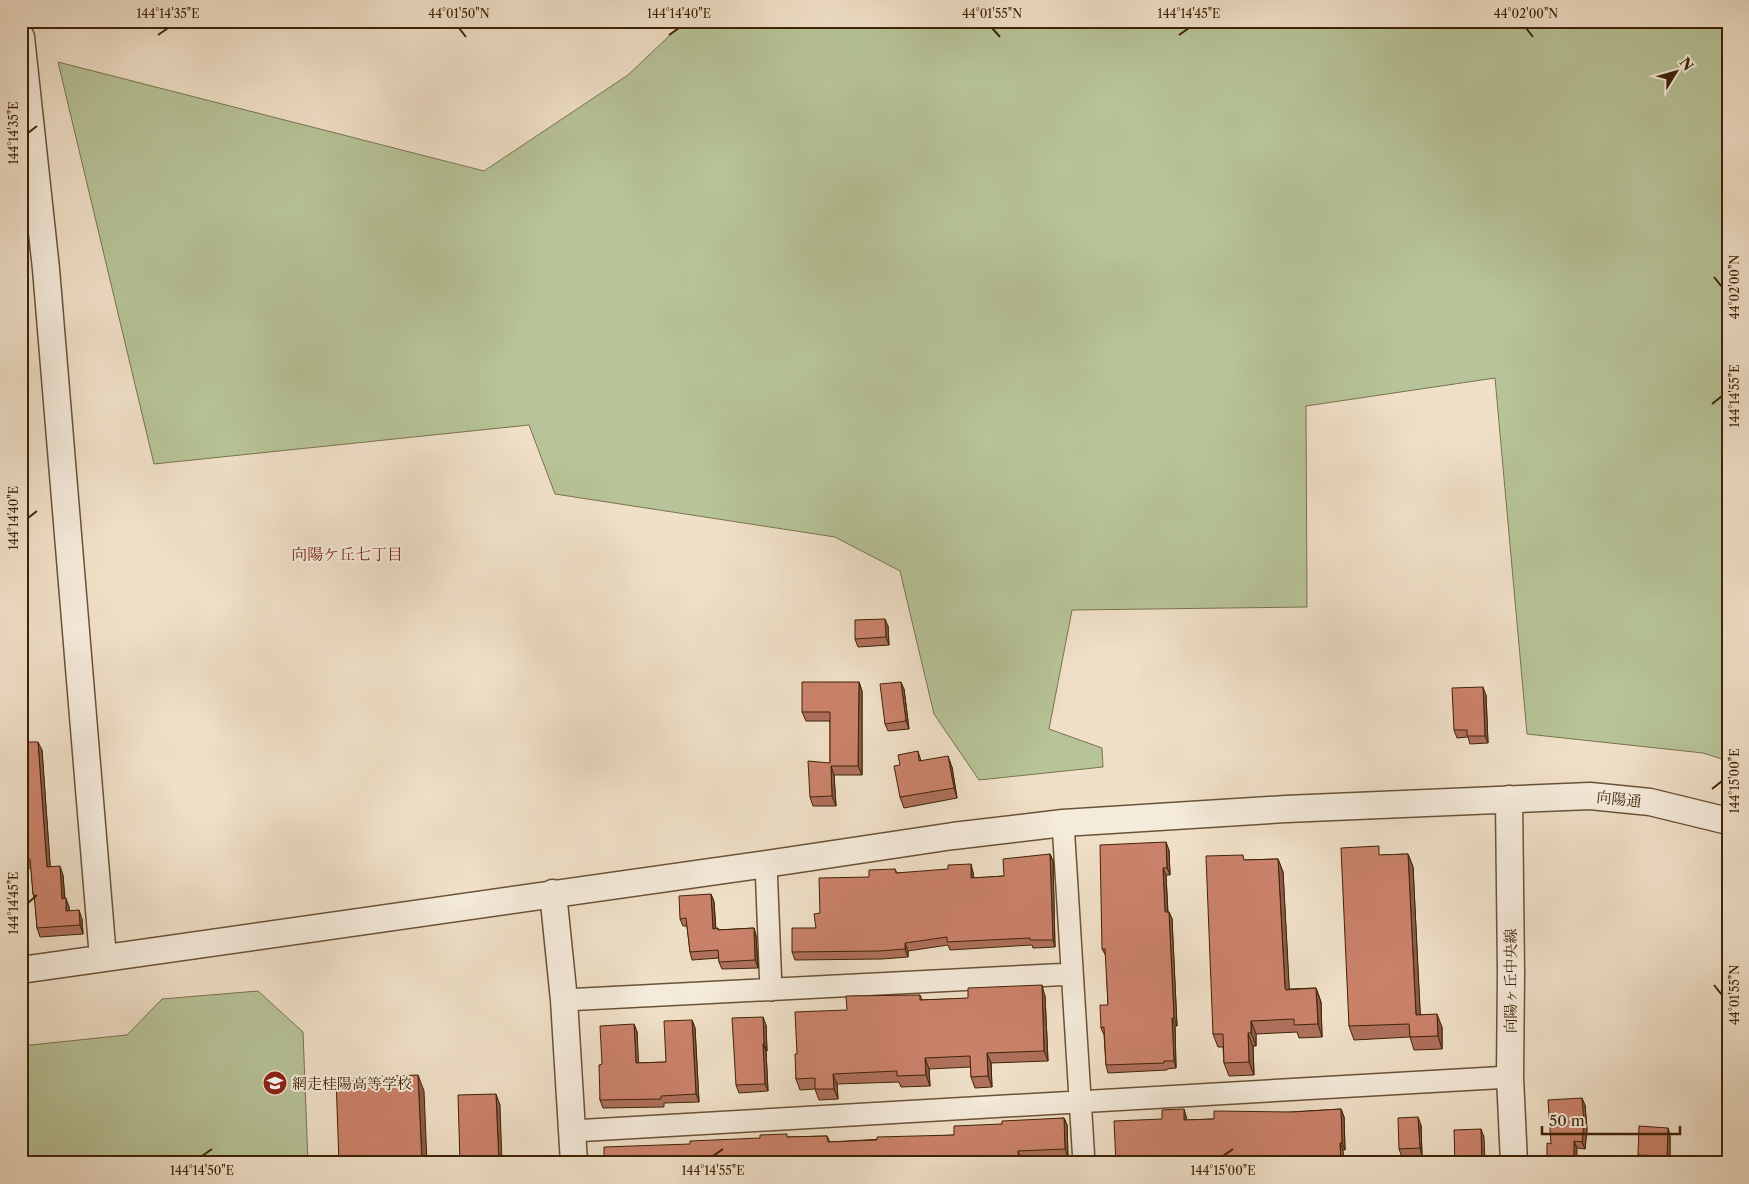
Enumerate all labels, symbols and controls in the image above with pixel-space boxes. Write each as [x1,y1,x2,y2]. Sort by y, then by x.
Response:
text: 144°14'35"E [136,6,200,21]
text: 44°01'50"N [428,6,490,21]
text: 144°14'40"E [647,6,711,21]
text: 44°01'55"N [962,6,1022,21]
text: 144°14'45"E [1158,6,1220,21]
text: 44°02'00"N [1494,6,1558,21]
north arrow [1652,48,1702,98]
text: N [1676,54,1697,74]
text: 144°14'35"E [6,101,21,165]
text: 44°02'00"N [1727,255,1742,319]
text: 144°14'55"E [1727,365,1742,427]
text: 144°14'40"E [6,486,21,550]
district label: 向陽ケ丘七丁目 [291,544,403,564]
text: 144°15'00"E [1727,749,1742,813]
street label: 向陽通 [1596,787,1642,811]
text: 144°14'45"E [6,872,21,934]
street label: 向陽ヶ丘中央線 [1501,928,1520,1034]
text: 44°01'55"N [1727,965,1742,1025]
school or university icon: 網走桂陽高等学校 [262,1070,288,1096]
place label: 網走桂陽高等学校 [292,1074,412,1093]
scale bar [1542,1104,1679,1136]
text: 50 m [1549,1111,1585,1130]
text: 144°14'50"E [170,1163,234,1178]
text: 144°14'55"E [682,1163,744,1178]
text: 144°15'00"E [1191,1163,1255,1178]

